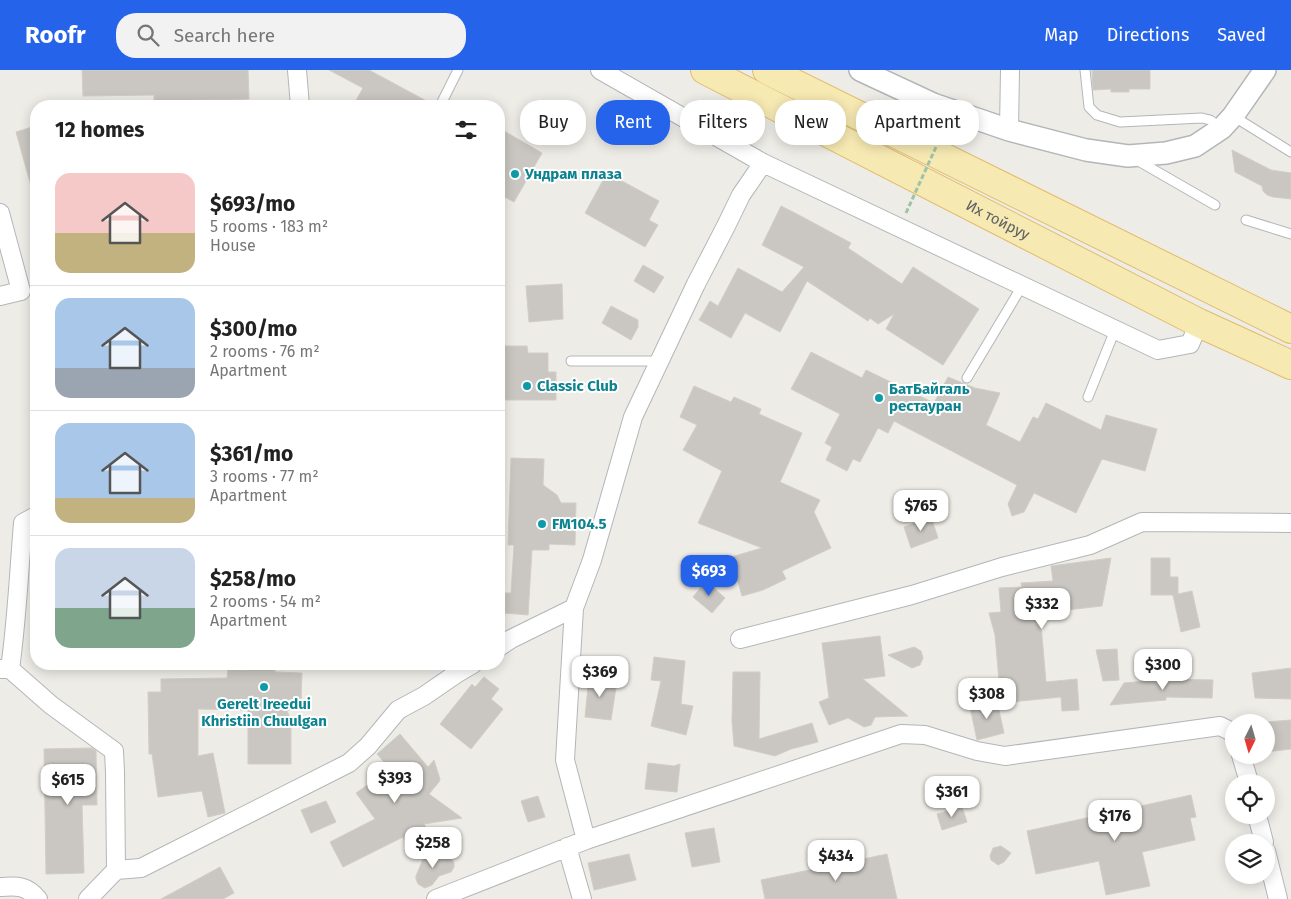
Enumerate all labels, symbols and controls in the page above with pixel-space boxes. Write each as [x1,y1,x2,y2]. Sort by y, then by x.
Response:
search box [116,13,466,58]
text: Roofr [25,21,86,49]
icon: search [134,21,162,49]
text: Search here [174,24,275,47]
text: Map [1044,24,1079,46]
text: Directions [1107,24,1189,46]
text: Saved [1217,24,1266,46]
chip: Buy [520,100,586,145]
chip: Rent [596,100,670,145]
chip: Filters [680,100,765,145]
chip: New [775,100,846,145]
chip: Apartment [856,100,979,145]
icon: filters [452,116,480,144]
text: 12 homes [55,117,144,143]
place label: Ундрам плаза [524,165,622,183]
marker: Ундрам плаза [509,168,521,180]
text: $693/mo [210,191,295,217]
icon: home [95,193,155,253]
street label: Их тойруу [963,196,1033,244]
text: 5 rooms · 183 m² [210,217,328,236]
text: House [210,236,256,255]
text: $300/mo [210,316,297,342]
icon: home [95,318,155,378]
text: 2 rooms · 76 m² [210,342,320,361]
text: Apartment [210,361,287,380]
place label: Classic Club [537,377,618,395]
marker: Classic Club [521,380,533,392]
place label: БатБайгаль рестауран [889,380,970,415]
marker: БатБайгаль рестауран [873,392,885,404]
text: $361/mo [210,441,293,467]
icon: home [95,443,155,503]
text: 3 rooms · 77 m² [210,467,319,486]
text: Apartment [210,486,287,505]
pin: $765 [891,490,951,532]
text: $765 [904,496,938,515]
place label: FM104.5 [552,515,606,533]
marker: FM104.5 [536,518,548,530]
pin: $693 [679,554,739,597]
text: $693 [692,561,726,580]
text: $258/mo [210,566,296,592]
icon: home [95,568,155,628]
pin: $332 [1012,588,1072,630]
text: 2 rooms · 54 m² [210,592,321,611]
text: $332 [1025,594,1059,613]
text: Apartment [210,611,287,630]
pin: $300 [1133,648,1193,691]
text: $300 [1145,655,1181,674]
pin: $369 [570,656,630,698]
text: $369 [583,662,617,681]
pin: $308 [957,678,1017,720]
marker: Gerelt Ireedui Khristiin Chuulgan [258,681,270,693]
text: $308 [969,684,1005,703]
place label: Gerelt Ireedui Khristiin Chuulgan [201,695,327,730]
north arrow [1225,714,1275,764]
map controls [1225,714,1275,884]
pin: $393 [365,762,425,804]
pin: $615 [38,764,98,806]
text: $393 [378,768,412,787]
text: $615 [52,770,84,789]
button: locate [1225,774,1275,824]
pin: $361 [922,776,982,818]
text: $361 [936,782,968,801]
pin: $176 [1085,800,1145,842]
text: $176 [1099,806,1131,825]
pin: $258 [403,826,463,869]
text: $258 [416,833,450,852]
button: layers [1225,834,1275,884]
pin: $434 [806,840,866,882]
text: $434 [819,846,853,865]

